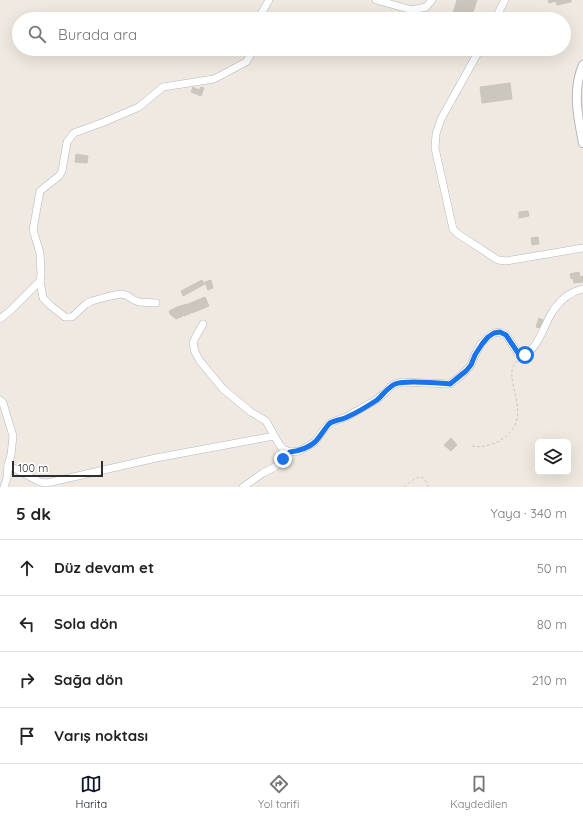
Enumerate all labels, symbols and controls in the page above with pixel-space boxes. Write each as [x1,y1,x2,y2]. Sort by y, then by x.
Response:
search box [12,12,571,56]
icon: search [26,23,48,45]
text: Burada ara [58,25,137,44]
route start [516,346,534,364]
map controls [535,439,571,475]
button: layers [535,439,571,475]
route end [274,450,292,468]
scale bar [12,459,103,478]
text: 100 m [18,461,48,475]
text: 5 dk [16,503,51,524]
text: Yaya · 340 m [491,505,567,521]
icon: ahead [16,557,38,579]
text: Düz devam et [54,558,154,577]
text: 50 m [537,560,567,576]
icon: left [16,613,38,635]
text: Sola dön [54,614,118,633]
text: 80 m [537,616,567,632]
icon: right [16,669,38,691]
text: Sağa dön [54,670,123,689]
text: 210 m [532,672,567,688]
icon: arrive [16,725,38,747]
text: Varış noktası [54,726,148,745]
tab: Harita [76,773,107,811]
tab: Yol tarifi [258,773,299,811]
tab: Kaydedilen [450,773,507,811]

